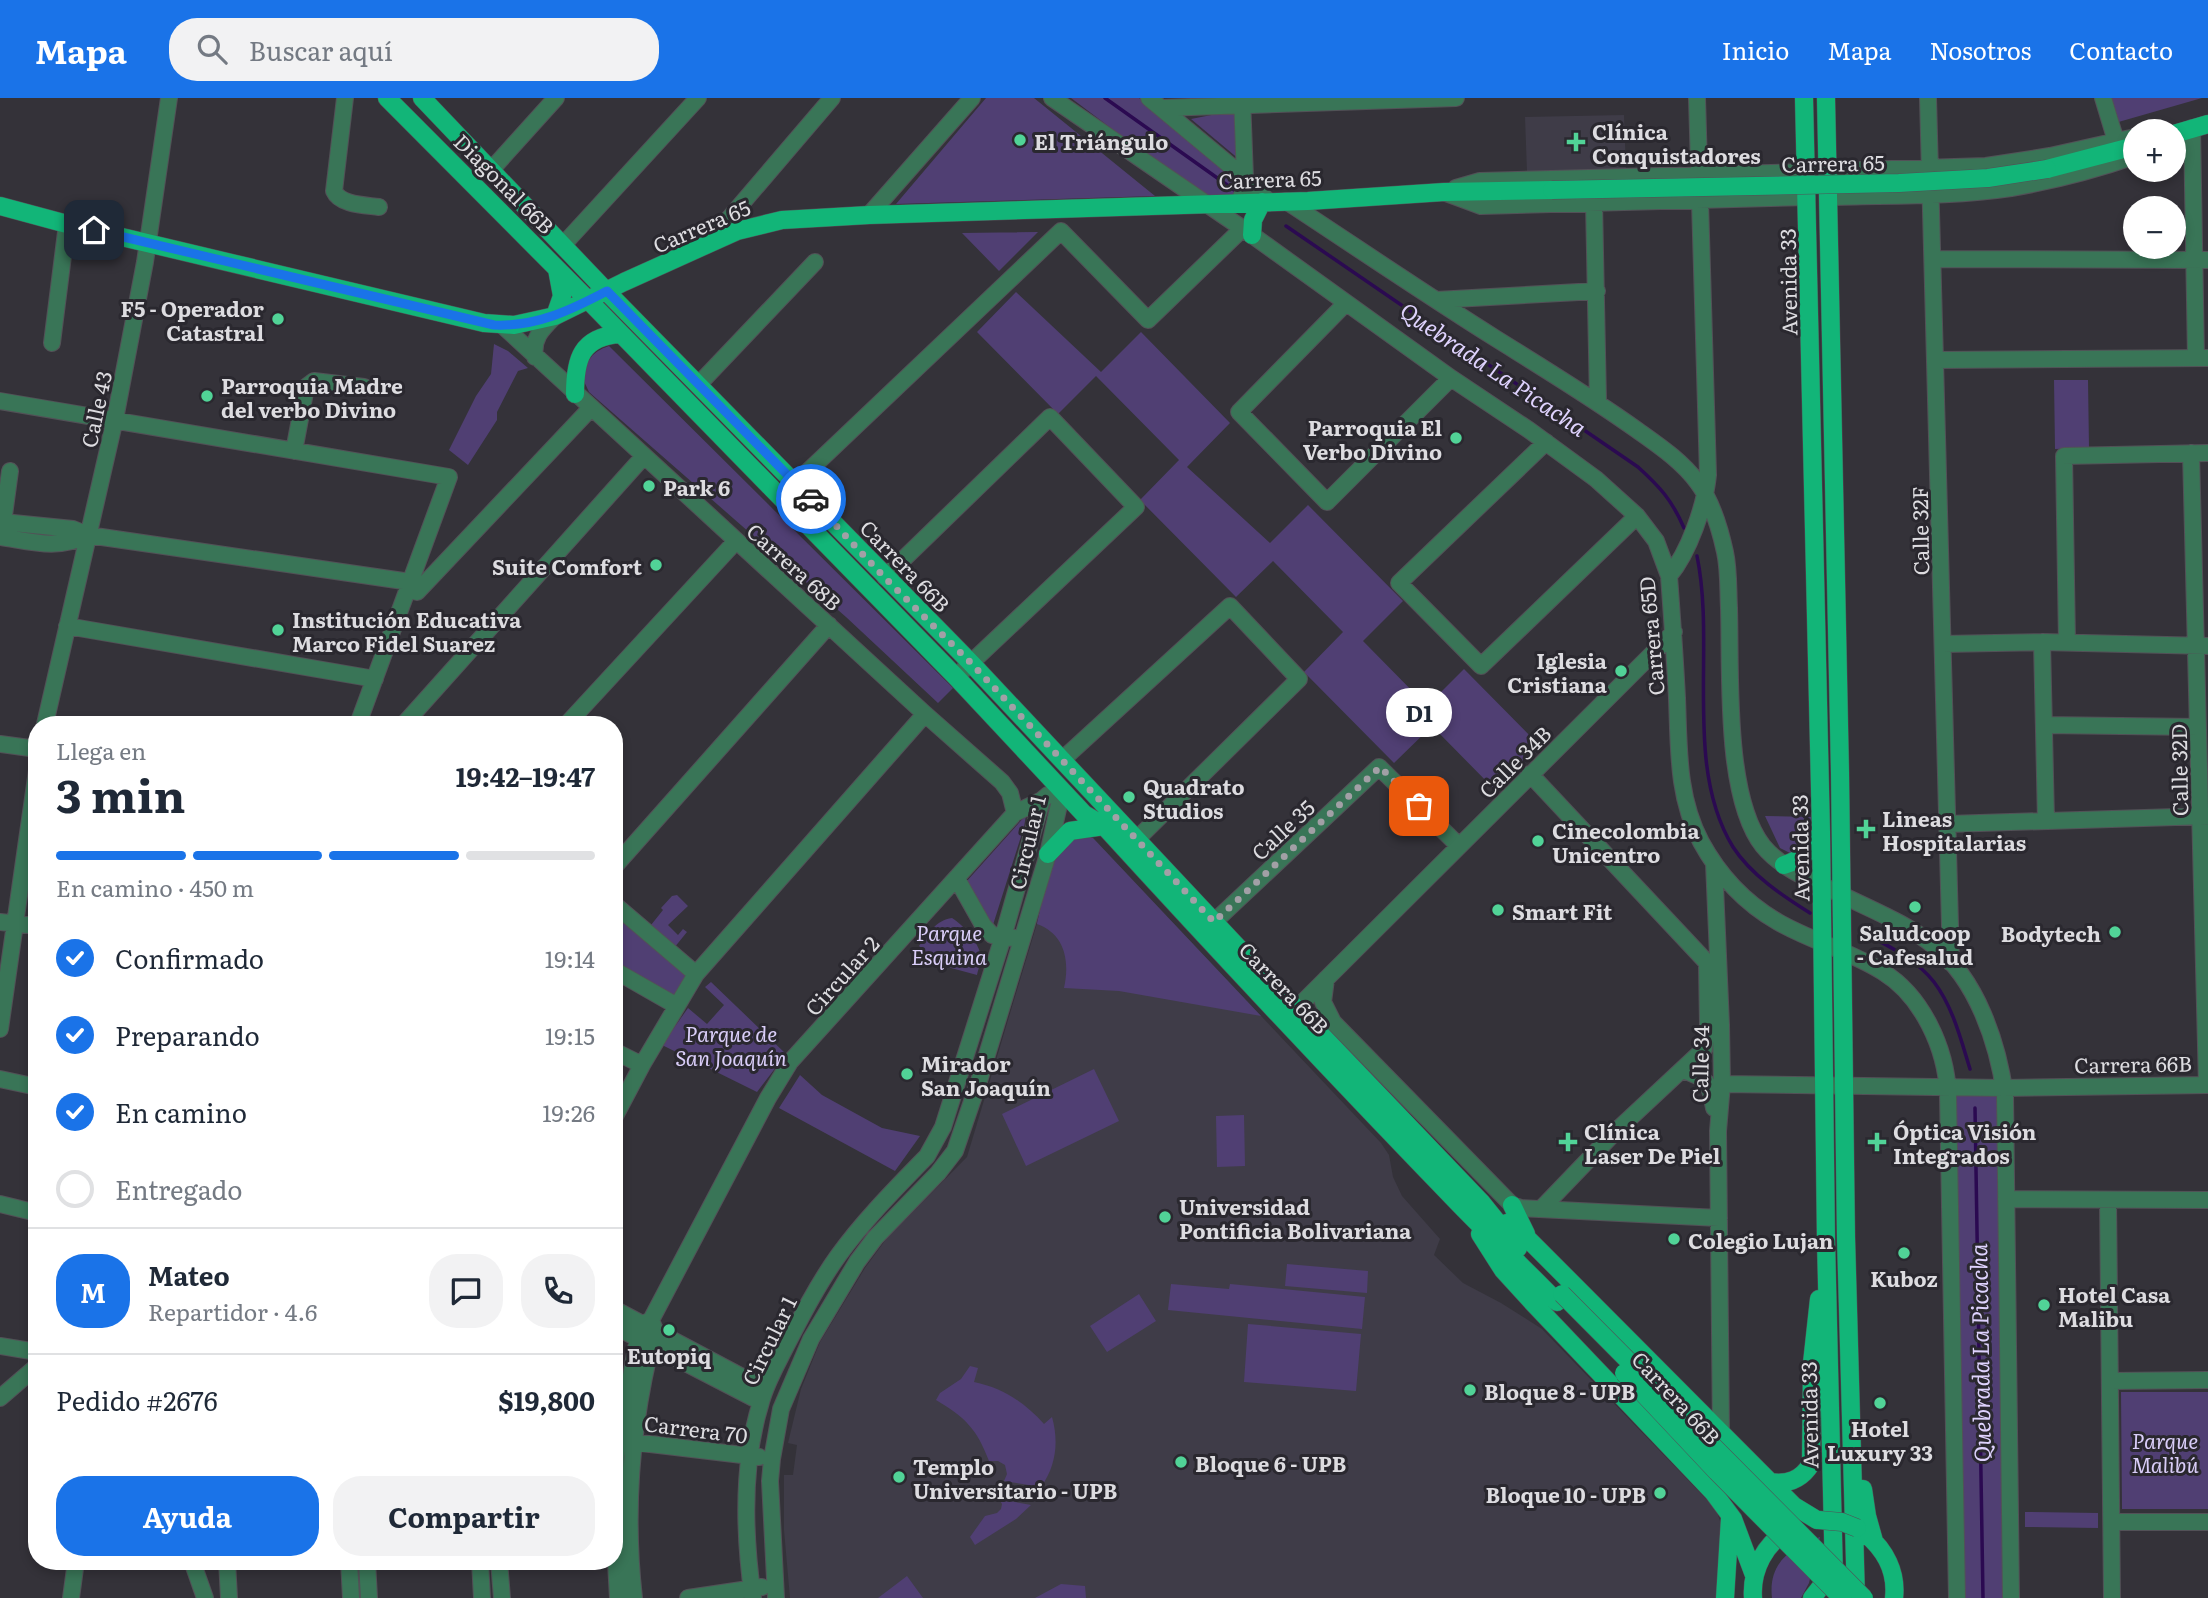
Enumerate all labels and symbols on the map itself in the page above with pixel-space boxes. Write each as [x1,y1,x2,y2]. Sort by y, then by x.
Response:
place label: Clínica Conquistadores [1592,115,1761,170]
place label: El Triángulo [1034,125,1168,156]
street label: Diagonal 66B [448,126,562,240]
marker: El Triángulo [1012,132,1028,148]
marker: Clínica Conquistadores [1566,132,1586,152]
street label: Carrera 65 [1781,146,1885,178]
street label: Carrera 65 [1218,161,1322,195]
street label: Carrera 65 [647,191,755,259]
pin [64,200,124,260]
street label: Avenida 33 [1771,228,1803,336]
place label: F5 - Operador Catastral [120,292,265,347]
water label: Quebrada La Picacha [1394,293,1594,443]
marker: F5 - Operador Catastral [270,311,286,327]
street label: Calle 43 [72,368,118,450]
place label: Parroquia Madre del verbo Divino [221,369,403,424]
marker: Parroquia Madre del verbo Divino [199,388,215,404]
place label: Parroquia El Verbo Divino [1303,411,1442,466]
marker: Parroquia El Verbo Divino [1448,430,1464,446]
courier [776,464,846,534]
place label: Park 6 [663,471,730,502]
marker: Park 6 [641,478,657,494]
street label: Calle 32F [1903,486,1935,576]
street label: Carrera 66B [854,512,958,618]
street label: Carrera 68B [741,515,849,617]
place label: Suite Comfort [492,550,643,581]
marker: Suite Comfort [648,557,664,573]
street label: Carrera 65D [1629,575,1671,697]
place label: Institución Educativa Marco Fidel Suarez [292,603,522,658]
marker: Institución Educativa Marco Fidel Suarez [270,622,286,638]
place label: Iglesia Cristiana [1507,644,1608,699]
marker: Iglesia Cristiana [1613,663,1629,679]
callout: D1 [1386,687,1452,736]
street label: Calle 34B [1471,718,1557,804]
street label: Calle 32D [2162,724,2194,816]
place label: Quadrato Studios [1143,770,1244,825]
pin [1389,776,1449,836]
marker: Quadrato Studios [1121,789,1137,805]
street label: Circular 1 [1000,791,1052,892]
street label: Calle 35 [1243,792,1321,866]
street label: Avenida 33 [1783,794,1815,902]
place label: Lineas Hospitalarias [1882,802,2026,857]
place label: Cinecolombia Unicentro [1552,814,1700,869]
marker: Lineas Hospitalarias [1856,819,1876,839]
marker: Cinecolombia Unicentro [1530,833,1546,849]
place label: Smart Fit [1512,895,1613,926]
marker: Saludcoop - Cafesalud [1907,899,1923,915]
marker: Smart Fit [1490,902,1506,918]
park label: Parque Esquina [911,916,987,971]
place label: Saludcoop - Cafesalud [1857,916,1973,971]
place label: Bodytech [2001,917,2101,948]
marker: Bodytech [2107,924,2123,940]
street label: Circular 2 [797,928,885,1022]
street label: Carrera 66B [1233,934,1337,1040]
park label: Parque de San Joaquín [675,1017,787,1072]
street label: Calle 34 [1683,1025,1715,1103]
street label: Carrera 66B [2074,1046,2192,1080]
place label: Mirador San Joaquín [921,1047,1051,1102]
marker: Mirador San Joaquín [899,1066,915,1082]
place label: Clínica Laser De Piel [1584,1115,1721,1170]
place label: Óptica Visión Integrados [1893,1115,2037,1170]
marker: Clínica Laser De Piel [1558,1132,1578,1152]
marker: Óptica Visión Integrados [1867,1132,1887,1152]
place label: Universidad Pontificia Bolivariana [1179,1190,1412,1245]
marker: Universidad Pontificia Bolivariana [1157,1209,1173,1225]
place label: Colegio Lujan [1688,1224,1834,1255]
marker: Colegio Lujan [1666,1231,1682,1247]
water label: Quebrada La Picacha [1960,1243,1998,1463]
marker: Kuboz [1896,1245,1912,1261]
place label: Kuboz [1870,1262,1938,1293]
place label: Hotel Casa Malibu [2058,1278,2171,1333]
street label: Circular 1 [733,1290,803,1390]
marker: Hotel Casa Malibu [2036,1297,2052,1313]
marker: Eutopiq [661,1322,677,1338]
place label: Eutopiq [627,1339,712,1370]
street label: Carrera 66B [1625,1343,1729,1451]
street label: Avenida 33 [1792,1361,1824,1469]
place label: Bloque 8 - UPB [1484,1375,1635,1406]
marker: Bloque 8 - UPB [1462,1382,1478,1398]
marker: Hotel Luxury 33 [1872,1395,1888,1411]
street label: Carrera 70 [642,1406,750,1450]
place label: Hotel Luxury 33 [1827,1412,1933,1467]
park label: Parque Malibú [2131,1424,2199,1479]
place label: Bloque 6 - UPB [1195,1447,1346,1478]
place label: Templo Universitario - UPB [913,1450,1117,1505]
marker: Bloque 6 - UPB [1173,1454,1189,1470]
marker: Templo Universitario - UPB [891,1469,907,1485]
place label: Bloque 10 - UPB [1485,1478,1646,1509]
marker: Bloque 10 - UPB [1652,1485,1668,1501]

